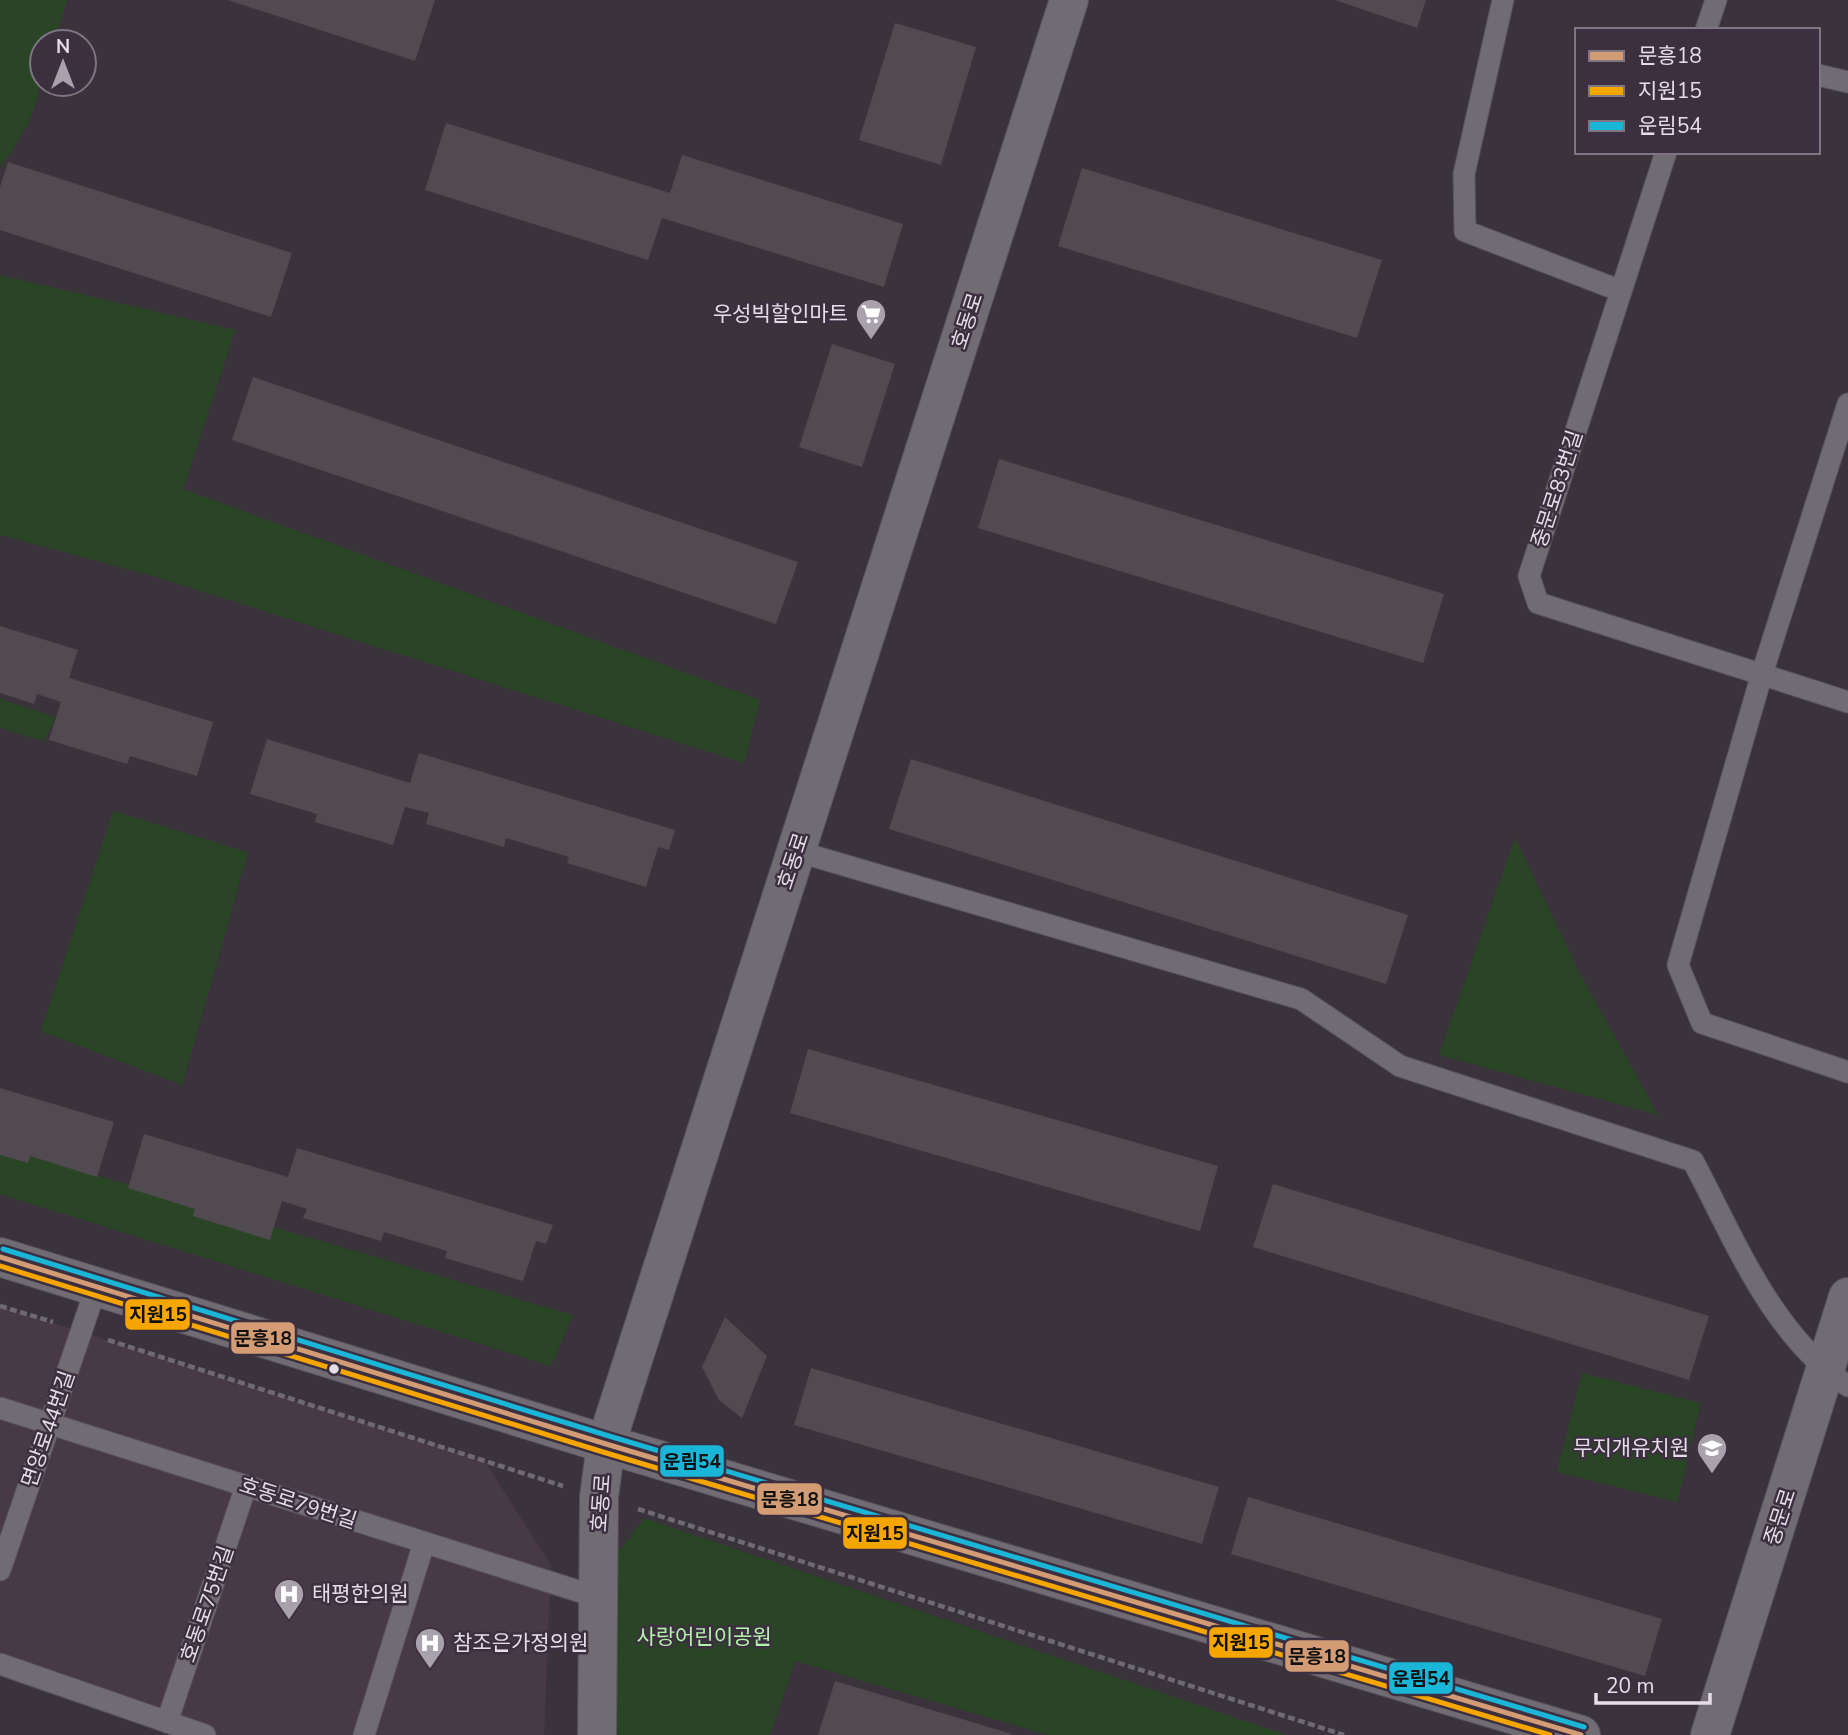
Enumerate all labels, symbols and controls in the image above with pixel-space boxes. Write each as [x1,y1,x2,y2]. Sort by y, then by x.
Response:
north arrow [28,28,98,98]
legend [1575,28,1820,154]
text: N [56,34,70,60]
text: 문흥18 [1638,42,1702,70]
text: 지원15 [1638,77,1702,105]
text: 운림54 [1638,112,1702,140]
street label: 호동로 [945,289,989,353]
supermarket icon: 우성빅할인마트 [854,297,888,341]
place label: 우성빅할인마트 [713,300,848,328]
street label: 중문로83번길 [1525,427,1589,551]
street label: 호동로 [771,829,815,893]
line badge: 지원15 [124,1298,191,1331]
text: 지원15 [129,1302,187,1328]
line badge: 문흥18 [230,1321,296,1355]
text: 문흥18 [234,1326,292,1352]
unlabelled marker [327,1362,341,1376]
street label: 면앙로44번길 [15,1367,81,1491]
school or university icon: 무지개유치원 [1695,1431,1729,1475]
place label: 무지개유치원 [1573,1434,1689,1462]
line badge: 운림54 [659,1444,725,1478]
text: 운림54 [663,1449,721,1475]
street label: 호동로79번길 [236,1471,360,1535]
street label: 호동로 [585,1473,617,1533]
line badge: 문흥18 [756,1482,823,1516]
street label: 중문로 [1758,1485,1802,1549]
text: 문흥18 [761,1487,819,1513]
line badge: 지원15 [842,1516,908,1550]
text: 지원15 [846,1521,904,1547]
street label: 호동로75번길 [174,1542,240,1666]
hospital icon: 태평한의원 [272,1577,306,1621]
place label: 태평한의원 [312,1580,409,1608]
park label: 사랑어린이공원 [636,1623,772,1651]
hospital icon: 참조은가정의원 [413,1626,447,1670]
line badge: 지원15 [1208,1626,1274,1659]
place label: 참조은가정의원 [453,1629,588,1657]
text: 지원15 [1212,1630,1270,1656]
line badge: 문흥18 [1284,1639,1350,1673]
text: 문흥18 [1288,1644,1346,1670]
line badge: 운림54 [1388,1661,1454,1695]
scale bar [1596,1662,1710,1706]
text: 운림54 [1392,1666,1450,1692]
text: 20 m [1606,1672,1655,1700]

